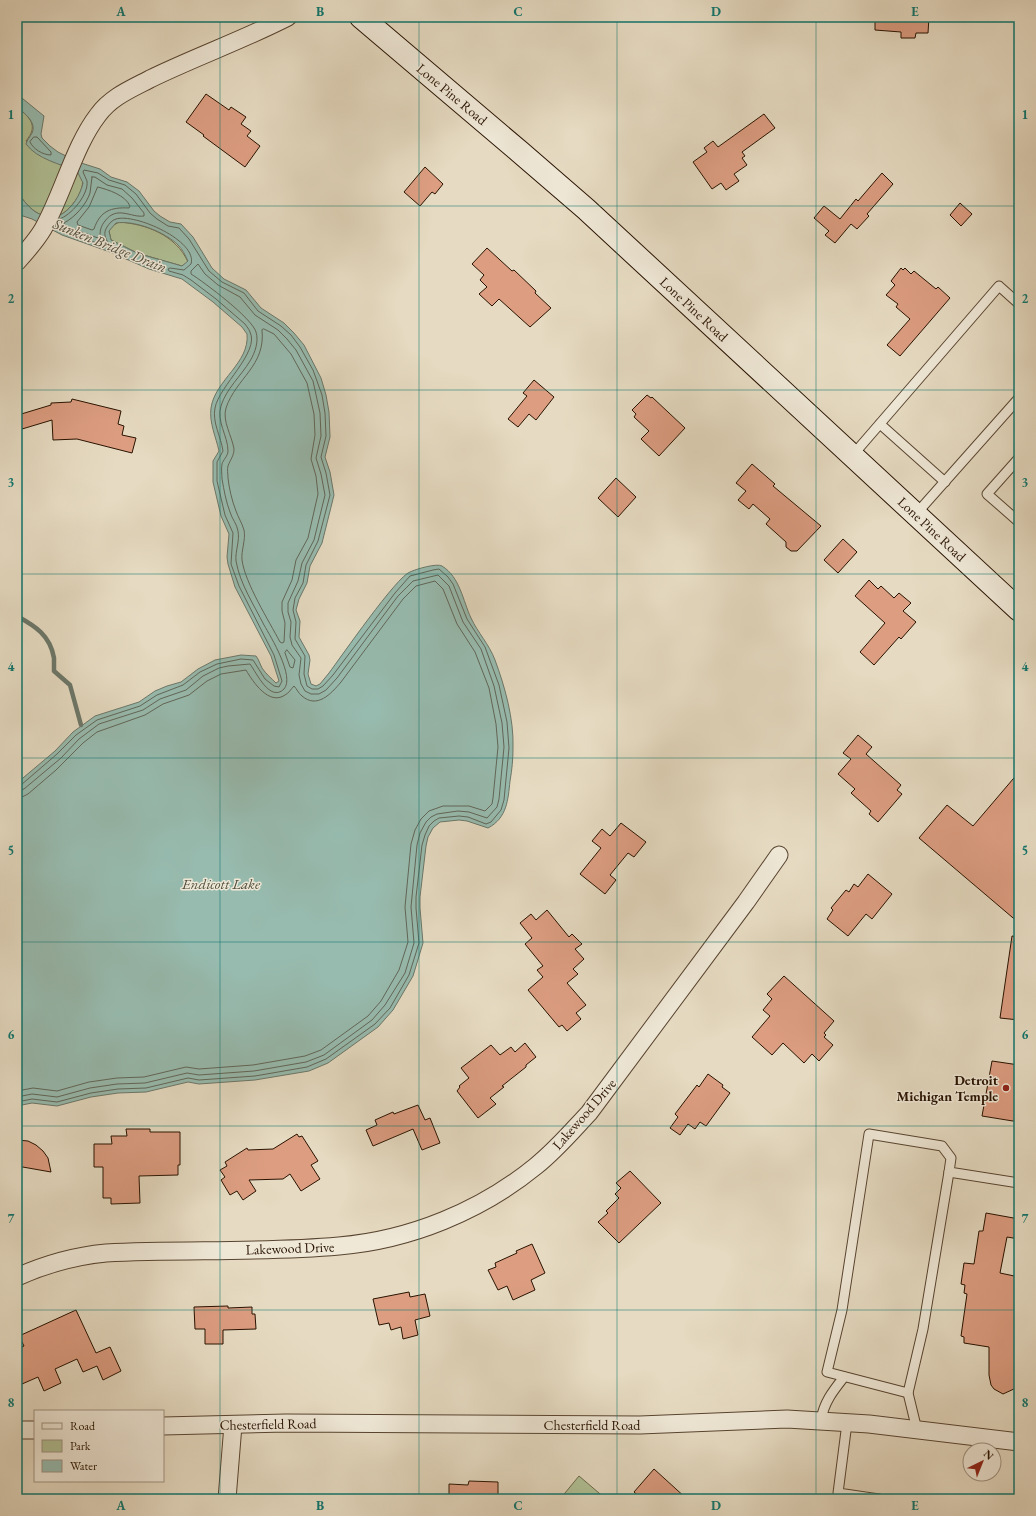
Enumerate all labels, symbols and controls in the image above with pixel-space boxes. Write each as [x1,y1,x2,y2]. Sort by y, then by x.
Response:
text: A [115,3,126,20]
text: B [316,3,324,20]
text: C [513,3,523,20]
text: D [711,3,721,20]
text: E [911,3,919,20]
street label: Lone Pine Road [413,59,492,129]
text: 1 [8,106,15,123]
text: 1 [1022,106,1029,123]
water label: Sunken Bridge Drain [49,213,170,276]
street label: Lone Pine Road [656,273,733,346]
text: 2 [8,290,15,307]
text: 2 [1022,290,1029,307]
text: 3 [8,474,15,491]
text: 3 [1022,474,1029,491]
street label: Lone Pine Road [894,493,971,566]
text: 4 [8,658,15,675]
text: 4 [1022,658,1029,675]
text: 5 [8,842,14,859]
text: 5 [1022,842,1028,859]
water label: Endicott Lake [181,874,261,893]
text: 6 [8,1026,15,1043]
text: 6 [1022,1026,1029,1043]
place label: Detroit Michigan Temple [896,1071,999,1105]
street label: Lakewood Drive [548,1074,620,1153]
marker: Detroit Michigan Temple [1001,1083,1011,1093]
text: 7 [8,1210,15,1227]
text: 7 [1022,1210,1029,1227]
street label: Lakewood Drive [245,1237,335,1259]
text: 8 [8,1394,15,1411]
text: 8 [1022,1394,1029,1411]
legend [34,1410,164,1482]
street label: Chesterfield Road [219,1414,318,1434]
street label: Chesterfield Road [544,1416,641,1434]
text: Road [70,1418,96,1434]
text: Park [70,1438,91,1454]
north arrow [962,1442,1002,1482]
text: N [981,1447,997,1463]
text: Water [70,1458,97,1474]
text: A [115,1497,126,1514]
text: B [316,1497,324,1514]
text: C [513,1497,523,1514]
text: D [711,1497,721,1514]
text: E [911,1497,919,1514]

